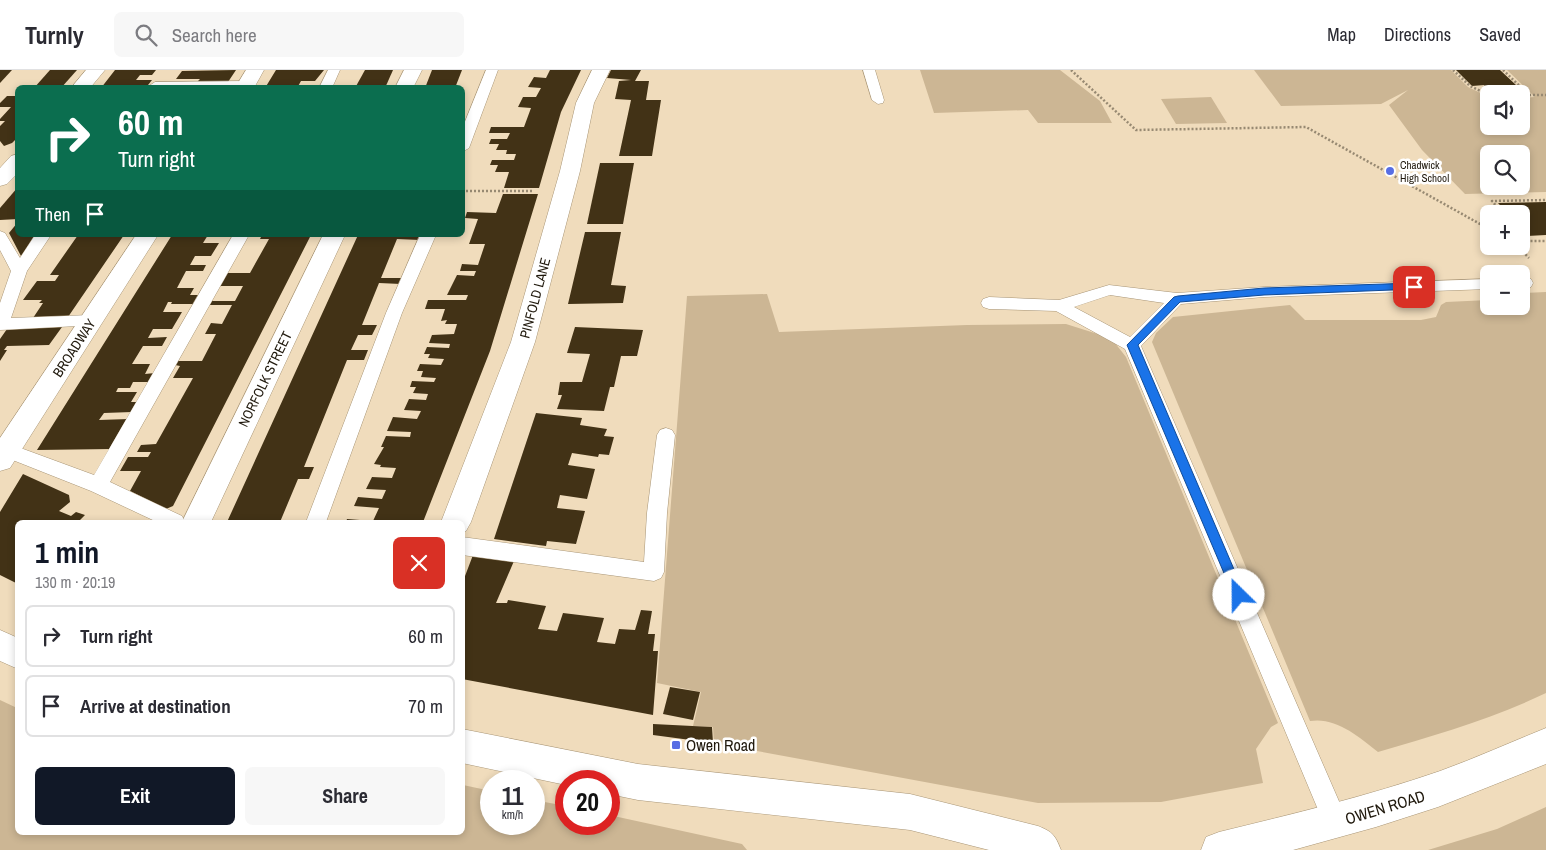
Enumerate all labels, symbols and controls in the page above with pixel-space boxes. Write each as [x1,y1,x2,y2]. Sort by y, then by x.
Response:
search box [114,12,464,57]
text: Turnly [25,19,84,51]
icon: search [132,21,160,49]
text: Search here [172,22,257,48]
text: Map [1327,22,1356,47]
text: Directions [1384,22,1451,47]
text: Saved [1479,22,1521,47]
map controls [1480,85,1530,315]
button: sound [1480,85,1530,135]
text: 60 m [118,99,183,146]
icon: right [35,105,100,170]
text: Turn right [118,144,195,174]
button: search [1480,145,1530,195]
place label: Chadwick High School [1400,158,1449,185]
marker: Chadwick High School [1384,165,1396,177]
icon: arrive [81,200,109,228]
text: Then [35,201,71,227]
button: + [1480,205,1530,255]
street label: PINFOLD LANE [516,256,554,340]
button: − [1480,265,1530,315]
pin [1393,266,1435,308]
icon: arrive [1400,273,1428,301]
street label: BROADWAY [49,315,100,380]
street label: NORFOLK STREET [234,328,296,430]
text: 1 min [35,532,99,572]
button: close [393,537,445,589]
position arrow [1212,568,1264,620]
text: 130 m · 20:19 [35,571,115,593]
icon: right [37,622,65,650]
text: Turn right [80,623,152,649]
text: 60 m [408,623,443,649]
icon: arrive [37,692,65,720]
text: Arrive at destination [80,693,231,719]
text: 70 m [408,693,443,719]
place label: Owen Road [686,734,755,756]
marker: Owen Road [670,739,682,751]
button: Exit [35,767,235,825]
button: Share [245,767,445,825]
speed limit sign: 20 [555,770,620,835]
text: 11 [502,779,523,813]
street label: OWEN ROAD [1342,784,1428,830]
text: km/h [502,807,523,823]

